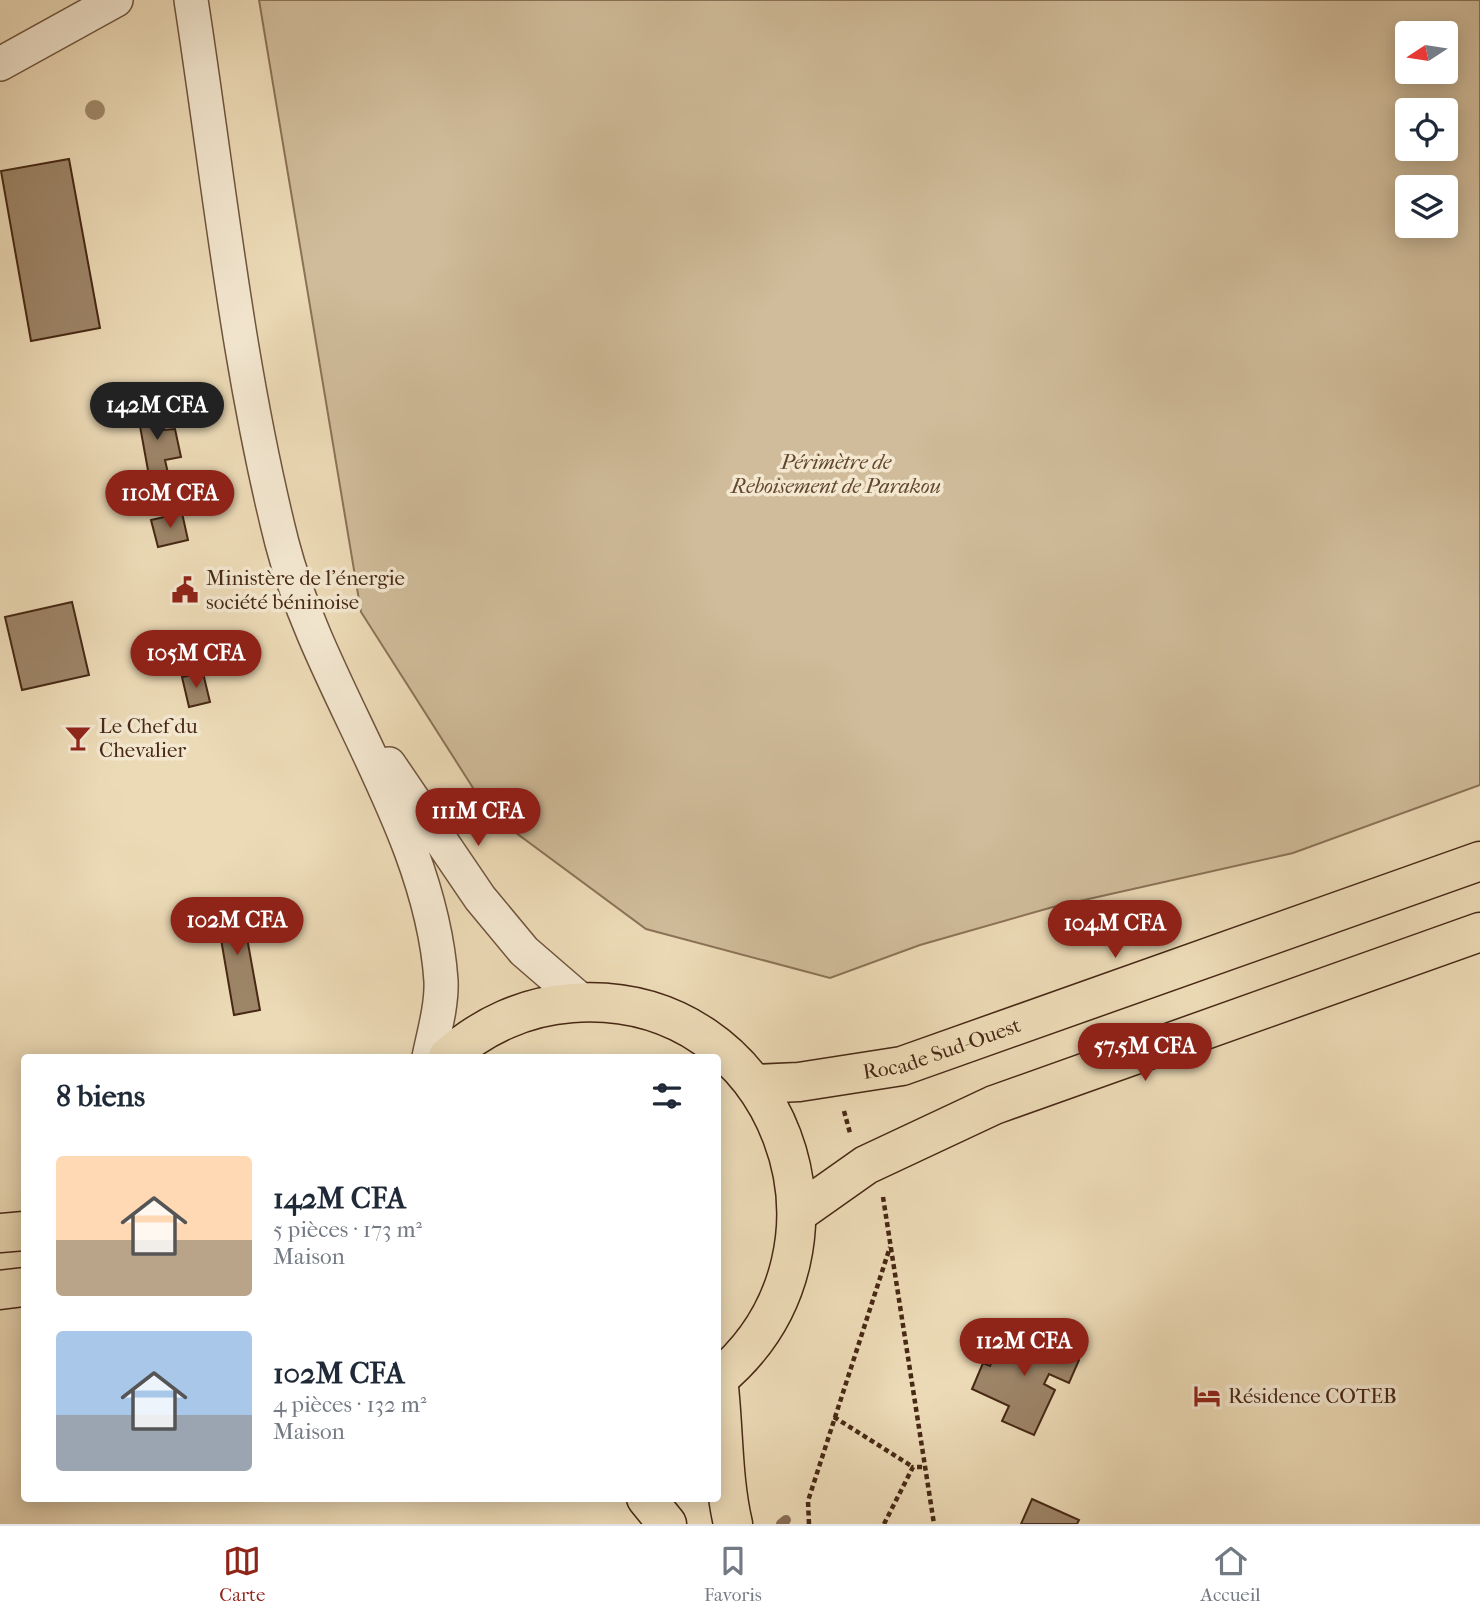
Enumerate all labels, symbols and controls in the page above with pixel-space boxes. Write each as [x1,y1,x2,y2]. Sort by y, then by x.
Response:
north arrow [1395,21,1458,84]
map controls [1395,21,1458,238]
button: locate [1395,98,1458,161]
button: layers [1395,175,1458,238]
pin: 142M CFA [85,382,229,442]
text: 142M CFA [106,391,208,418]
park label: Périmètre de Reboisement de Parakou [729,450,941,498]
pin: 110M CFA [98,470,242,530]
text: 110M CFA [121,479,219,506]
place label: Ministère de l'énergie société béninoise [206,566,405,614]
public building icon: Ministère de l'énergie société béninoise [170,575,200,605]
pin: 105M CFA [124,630,268,690]
text: 105M CFA [146,639,246,666]
place label: Le Chef du Chevalier [99,714,198,762]
bar icon: Le Chef du Chevalier [63,723,93,753]
pin: 111M CFA [406,788,550,848]
text: 111M CFA [432,797,524,824]
pin: 102M CFA [165,898,309,957]
pin: 104M CFA [1043,900,1187,960]
text: 102M CFA [187,906,287,933]
text: 104M CFA [1064,909,1166,936]
street label: Rocade Sud-Ouest [861,1013,1024,1084]
pin: 57.5M CFA [1065,1024,1225,1083]
text: 57.5M CFA [1094,1032,1196,1059]
icon: filters [648,1077,686,1115]
text: 8 biens [56,1079,145,1114]
text: 142M CFA [273,1181,406,1216]
icon: home [112,1184,196,1268]
text: 5 pièces · 173 m² [273,1216,422,1243]
text: Maison [273,1243,345,1270]
pin: 112M CFA [952,1318,1096,1378]
text: 112M CFA [976,1327,1072,1354]
text: 102M CFA [273,1356,405,1391]
icon: home [112,1359,196,1443]
hotel icon: Résidence COTEB [1192,1381,1222,1411]
place label: Résidence COTEB [1228,1384,1397,1408]
text: 4 pièces · 132 m² [273,1391,426,1418]
text: Maison [273,1418,345,1445]
tab: Carte [219,1542,265,1606]
tab: Favoris [704,1542,762,1606]
tab: Accueil [1201,1542,1261,1606]

